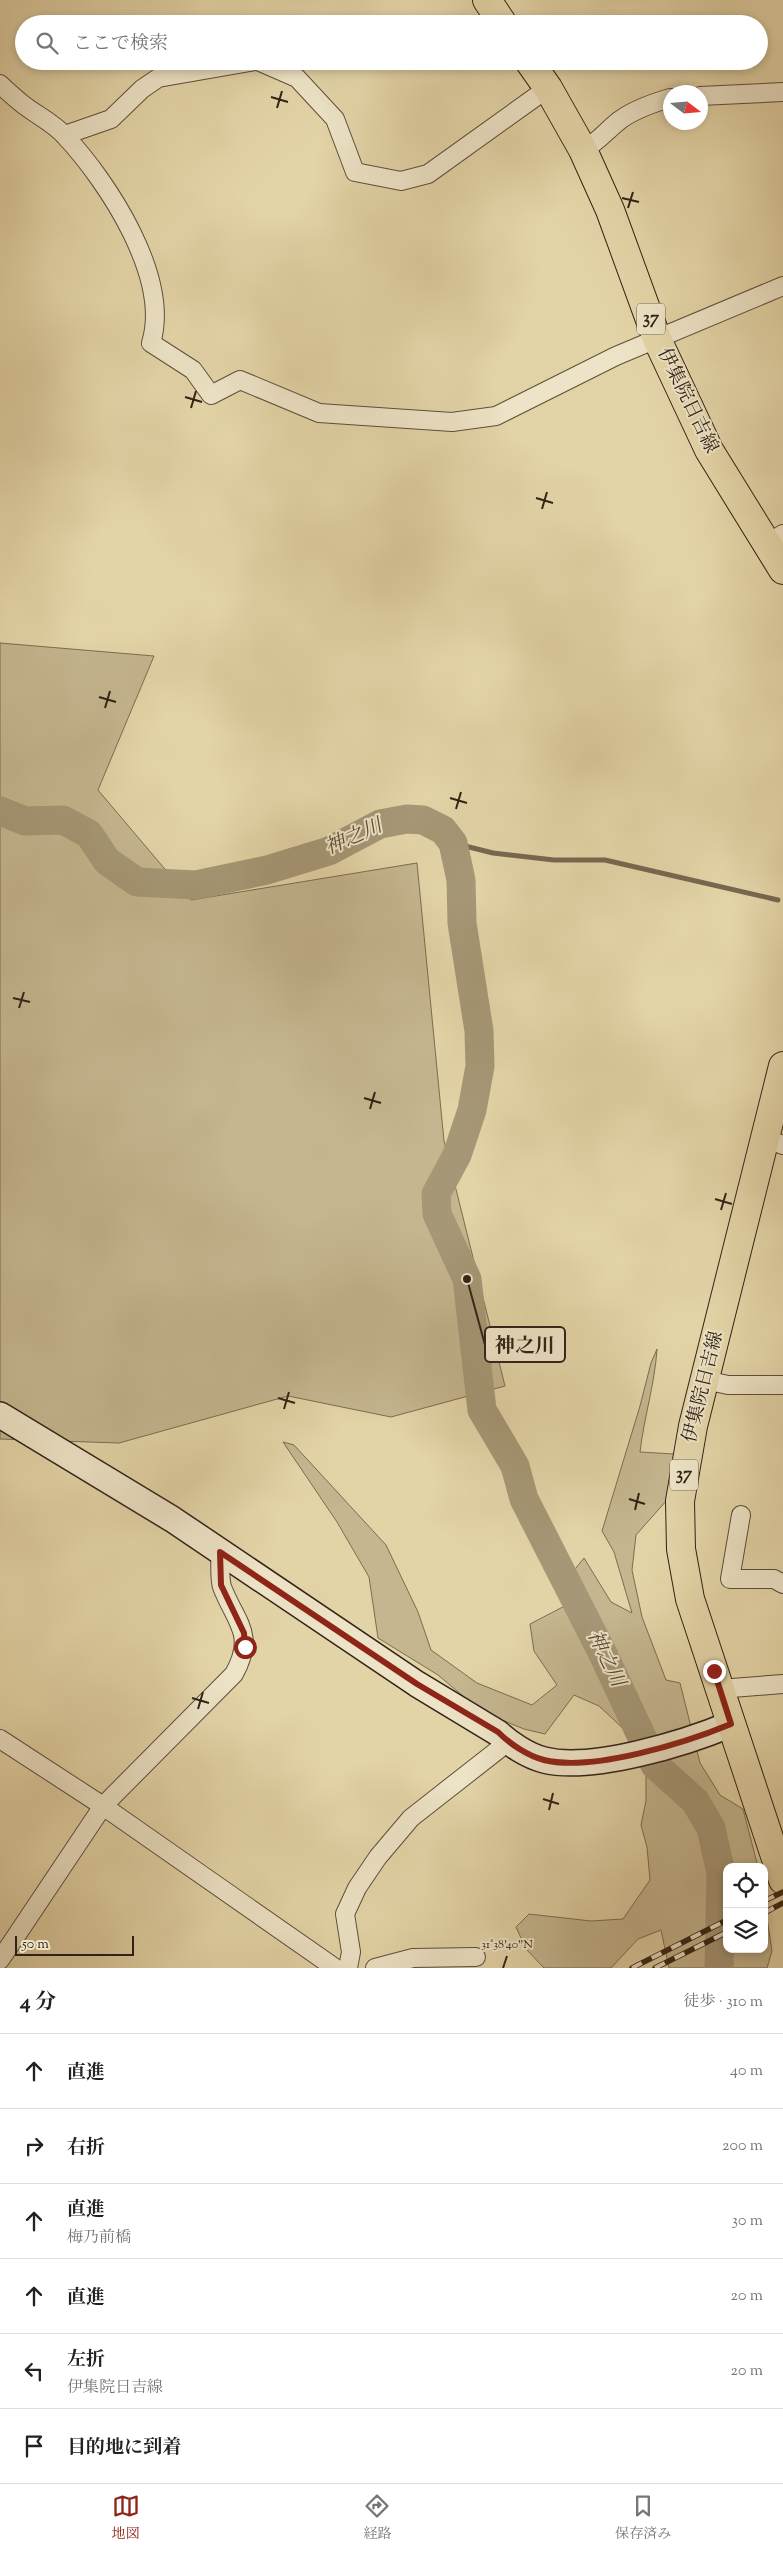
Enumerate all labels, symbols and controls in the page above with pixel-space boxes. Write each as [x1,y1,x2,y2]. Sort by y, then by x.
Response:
search box [15,15,768,70]
icon: search [33,29,61,57]
text: ここで検索 [73,31,168,58]
north arrow [663,85,708,130]
road number: 37 [637,304,665,334]
street label: 伊集院日吉線 [650,344,724,458]
water label: 神之川 [321,812,389,863]
callout: 神之川 [485,1327,565,1362]
street label: 伊集院日吉線 [677,1328,731,1446]
text: 神之川 [495,1333,555,1362]
road number: 37 [670,1460,698,1490]
water label: 神之川 [579,1626,632,1694]
route start [234,1636,257,1659]
route end [703,1660,726,1683]
map controls [723,1863,768,1953]
button: locate [723,1863,768,1908]
button: layers [723,1908,768,1953]
scale bar [15,1933,134,1956]
text: 50 m [22,1935,49,1955]
text: 31°38'40"N [481,1936,533,1954]
text: 4 分 [20,1988,56,2018]
text: 徒歩 · 310 m [683,1991,763,2014]
icon: ahead [20,2057,48,2085]
text: 直進 [67,2060,105,2087]
text: 40 m [730,2060,763,2083]
icon: right [20,2132,48,2160]
text: 右折 [67,2135,105,2162]
text: 200 m [722,2135,763,2158]
text: 直進 [67,2197,105,2224]
icon: ahead [20,2207,48,2235]
text: 30 m [732,2210,763,2233]
text: 梅乃前橋 [67,2227,131,2250]
icon: ahead [20,2282,48,2310]
text: 直進 [67,2285,105,2312]
text: 20 m [730,2285,763,2308]
text: 左折 [67,2347,105,2374]
icon: left [20,2357,48,2385]
text: 20 m [730,2360,763,2383]
text: 伊集院日吉線 [67,2377,163,2400]
icon: arrive [20,2432,48,2460]
text: 目的地に到着 [67,2435,181,2462]
tab: 地図 [112,2492,140,2545]
tab: 経路 [363,2492,391,2545]
tab: 保存済み [615,2492,671,2545]

